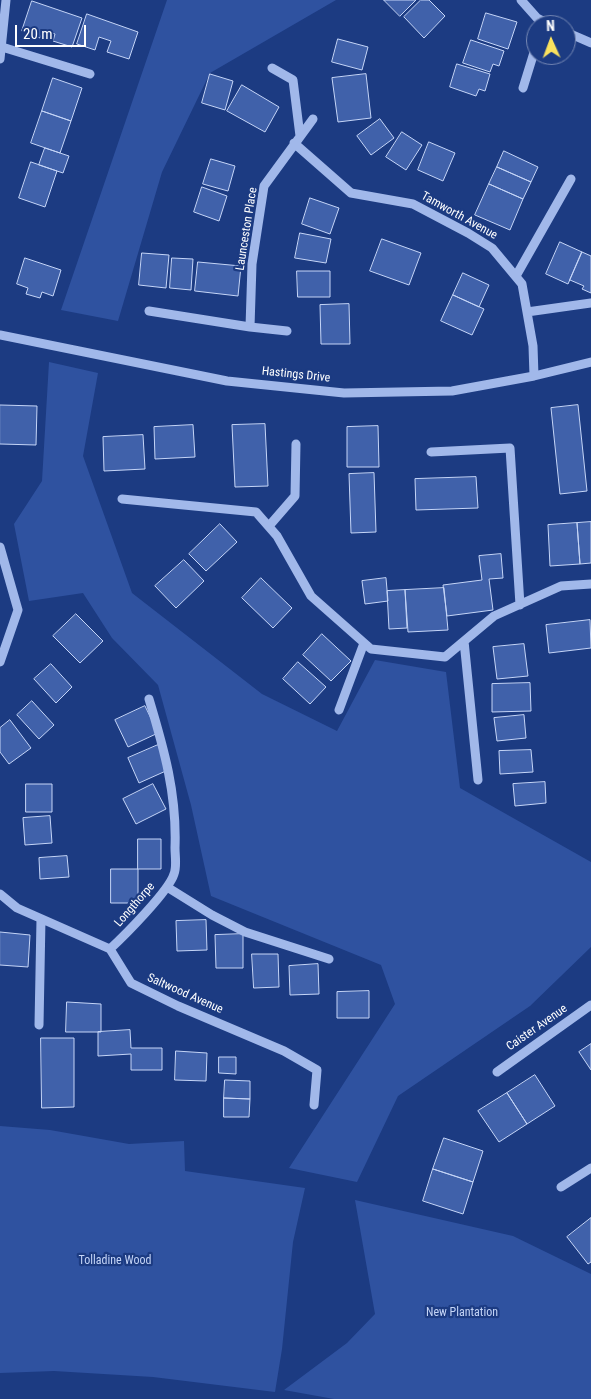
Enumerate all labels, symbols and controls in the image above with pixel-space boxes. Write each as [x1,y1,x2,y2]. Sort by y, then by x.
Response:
scale bar [18,15,89,47]
north arrow [526,15,576,65]
text: N [546,18,555,34]
text: 20 m [23,25,53,43]
street label: Launceston Place [233,186,261,272]
street label: Tamworth Avenue [418,189,500,243]
street label: Hastings Drive [261,364,331,386]
street label: Longthorpe [112,880,158,930]
street label: Saltwood Avenue [145,971,225,1017]
street label: Caister Avenue [504,1002,570,1054]
park label: Tolladine Wood [79,1254,151,1268]
park label: New Plantation [426,1306,498,1320]

